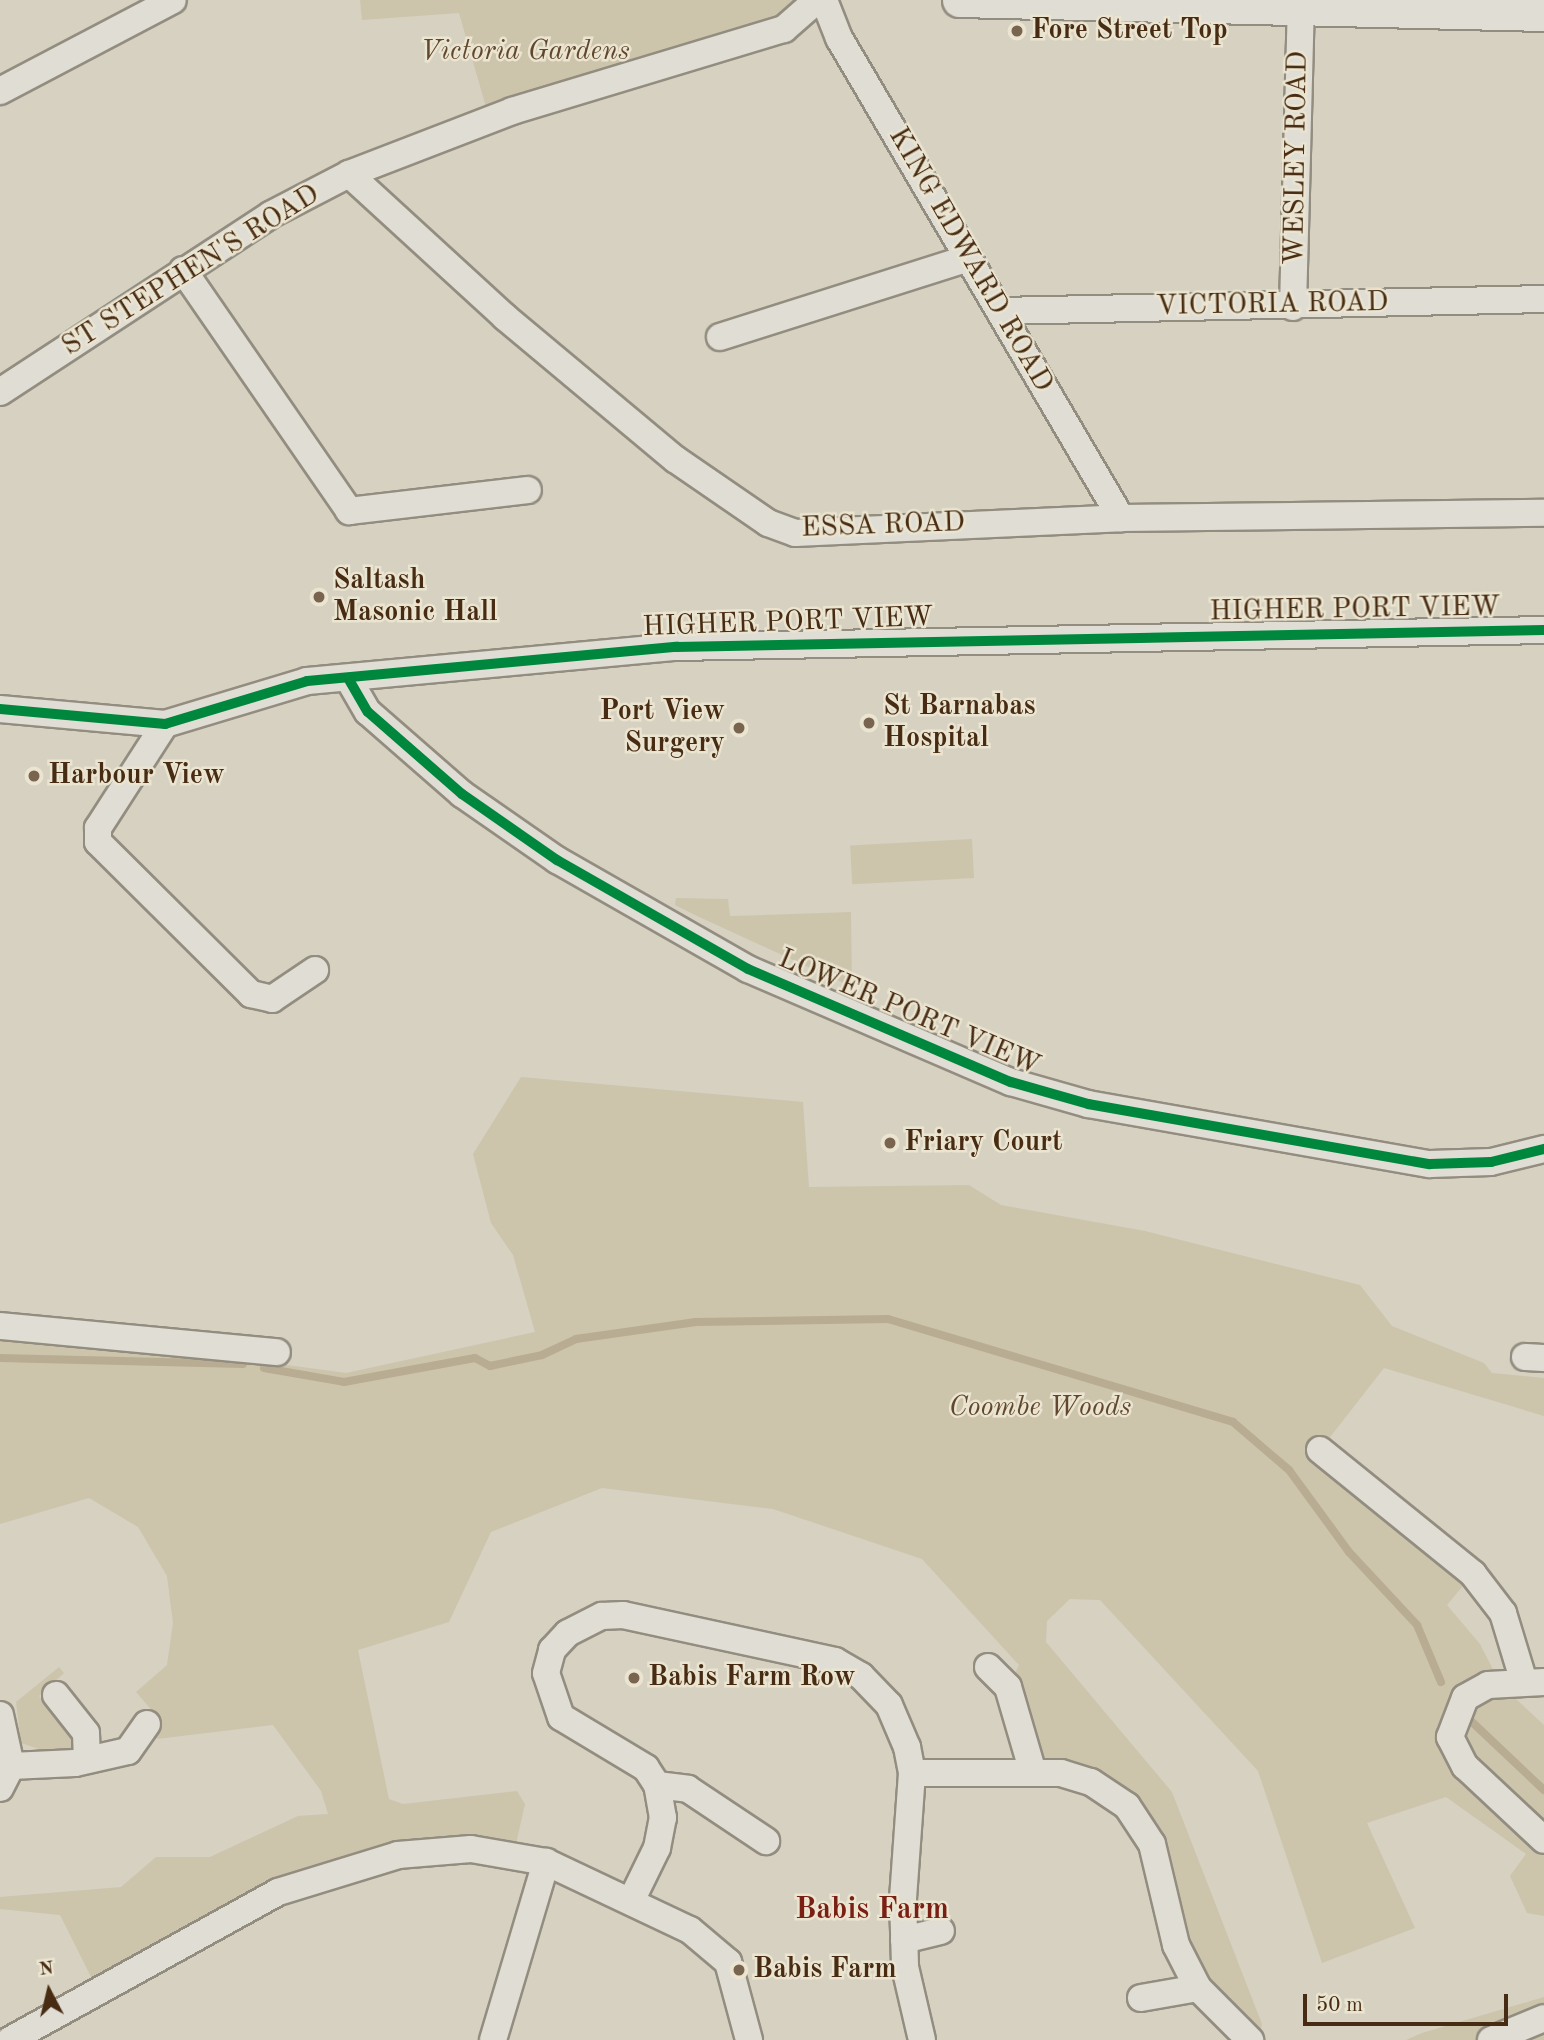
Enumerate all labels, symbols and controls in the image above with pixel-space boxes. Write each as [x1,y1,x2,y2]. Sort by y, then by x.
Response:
place label: Fore Street Top [1031,14,1228,48]
marker: Fore Street Top [1009,23,1025,39]
park label: Victoria Gardens [420,35,630,69]
street label: WESLEY ROAD [1278,51,1316,265]
street label: KING EDWARD ROAD [880,122,1060,398]
street label: ST STEPHEN'S ROAD [56,178,326,364]
street label: VICTORIA ROAD [1155,286,1389,324]
street label: ESSA ROAD [801,506,965,546]
place label: Saltash Masonic Hall [333,564,498,630]
marker: Saltash Masonic Hall [311,589,327,605]
street label: HIGHER PORT VIEW [1209,591,1501,629]
street label: HIGHER PORT VIEW [642,601,934,645]
place label: St Barnabas Hospital [883,690,1035,756]
place label: Port View Surgery [599,695,725,761]
marker: St Barnabas Hospital [861,715,877,731]
marker: Port View Surgery [731,720,747,736]
place label: Harbour View [48,759,225,793]
marker: Harbour View [26,768,42,784]
street label: LOWER PORT VIEW [773,943,1045,1083]
place label: Friary Court [904,1126,1062,1160]
marker: Friary Court [882,1135,898,1151]
park label: Coombe Woods [949,1391,1131,1425]
place label: Babis Farm Row [648,1661,855,1695]
marker: Babis Farm Row [626,1670,642,1686]
district label: Babis Farm [795,1892,949,1928]
place label: Babis Farm [753,1953,897,1987]
north arrow [14,1956,84,2026]
text: N [38,1959,55,1980]
marker: Babis Farm [731,1962,747,1978]
scale bar [1306,1980,1511,2024]
text: 50 m [1316,1995,1363,2016]

